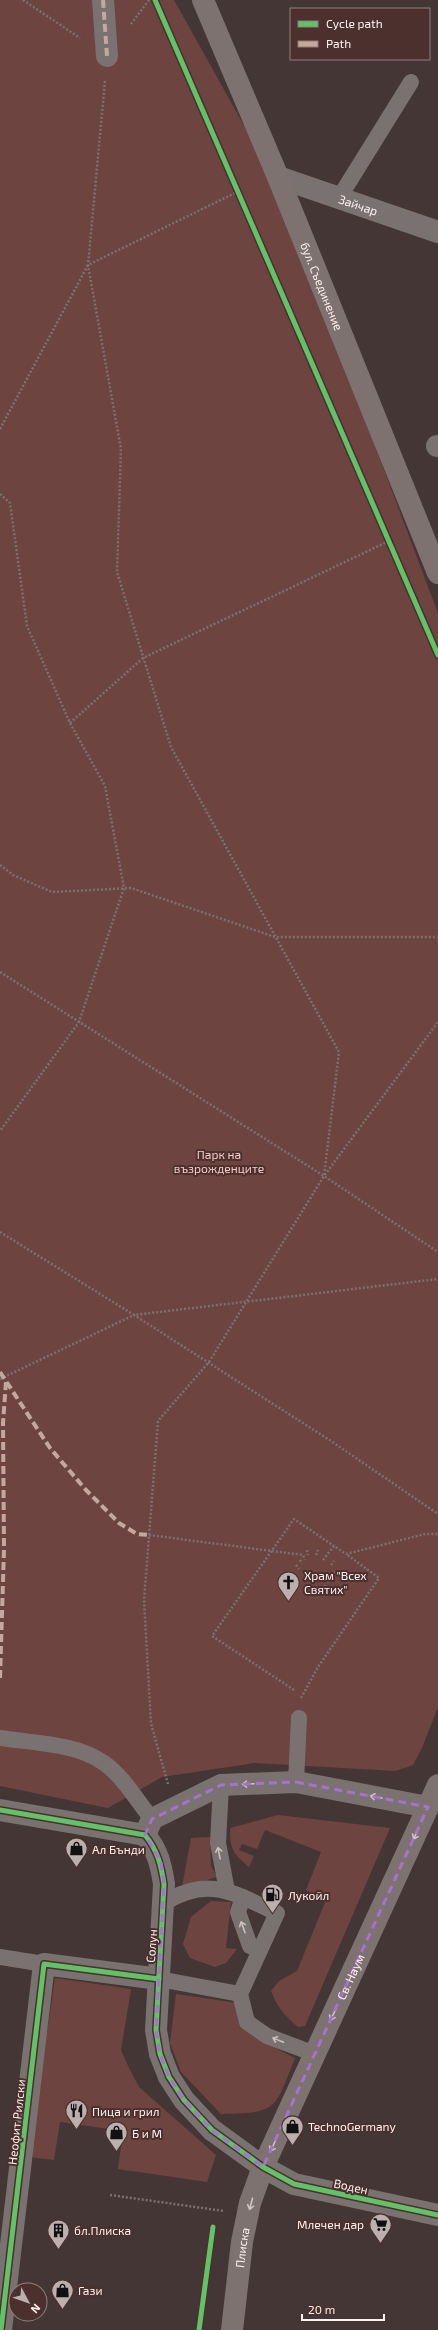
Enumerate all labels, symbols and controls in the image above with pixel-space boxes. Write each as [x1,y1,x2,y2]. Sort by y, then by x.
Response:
legend [290,8,430,60]
text: Cycle path [326,16,383,30]
text: Path [326,36,351,50]
street label: Зайчар [337,191,380,218]
street label: бул. Съединение [298,240,346,332]
park label: Парк на възрожденците [174,1147,264,1175]
place label: Храм "Всех Святих" [304,1568,367,1596]
church icon: Храм "Всех Святих" [275,1569,301,1602]
one-way arrow [242,1780,255,1788]
one-way arrow [370,1792,383,1800]
one-way arrow [412,1827,419,1839]
shop icon: Ал Бънди [63,1836,89,1869]
place label: Ал Бънди [92,1842,145,1856]
one-way arrow [215,1847,223,1860]
fuel station icon: Лукойл [260,1882,286,1915]
place label: Лукойл [288,1888,329,1903]
one-way arrow [239,1921,247,1933]
street label: Солун [143,1929,160,1963]
street label: Св. Наум [334,1951,367,2002]
one-way arrow [328,2009,336,2021]
one-way arrow [273,2036,285,2043]
street label: Неофит Рилски [5,2079,27,2165]
restaurant icon: Пица и грил [63,2098,89,2131]
place label: Пица и грил [92,2104,160,2118]
shop icon: TechnoGermany [279,2113,305,2146]
place label: TechnoGermany [308,2119,397,2133]
shop icon: Б и М [103,2120,129,2153]
place label: Б и М [132,2126,162,2140]
one-way arrow [269,2140,276,2152]
street label: Воден [333,2176,369,2196]
one-way arrow [246,2197,254,2210]
supermarket icon: Млечен дар [367,2211,393,2244]
building icon: бл.Плиска [45,2217,71,2250]
place label: Млечен дар [297,2217,364,2231]
place label: бл.Плиска [74,2223,131,2237]
street label: Плиска [232,2226,252,2269]
shop icon: Гази [50,2277,76,2310]
north arrow [8,2282,48,2322]
place label: Гази [78,2283,102,2297]
scale bar [302,2296,384,2322]
text: N [28,2302,43,2316]
text: 20 m [308,2302,335,2316]

